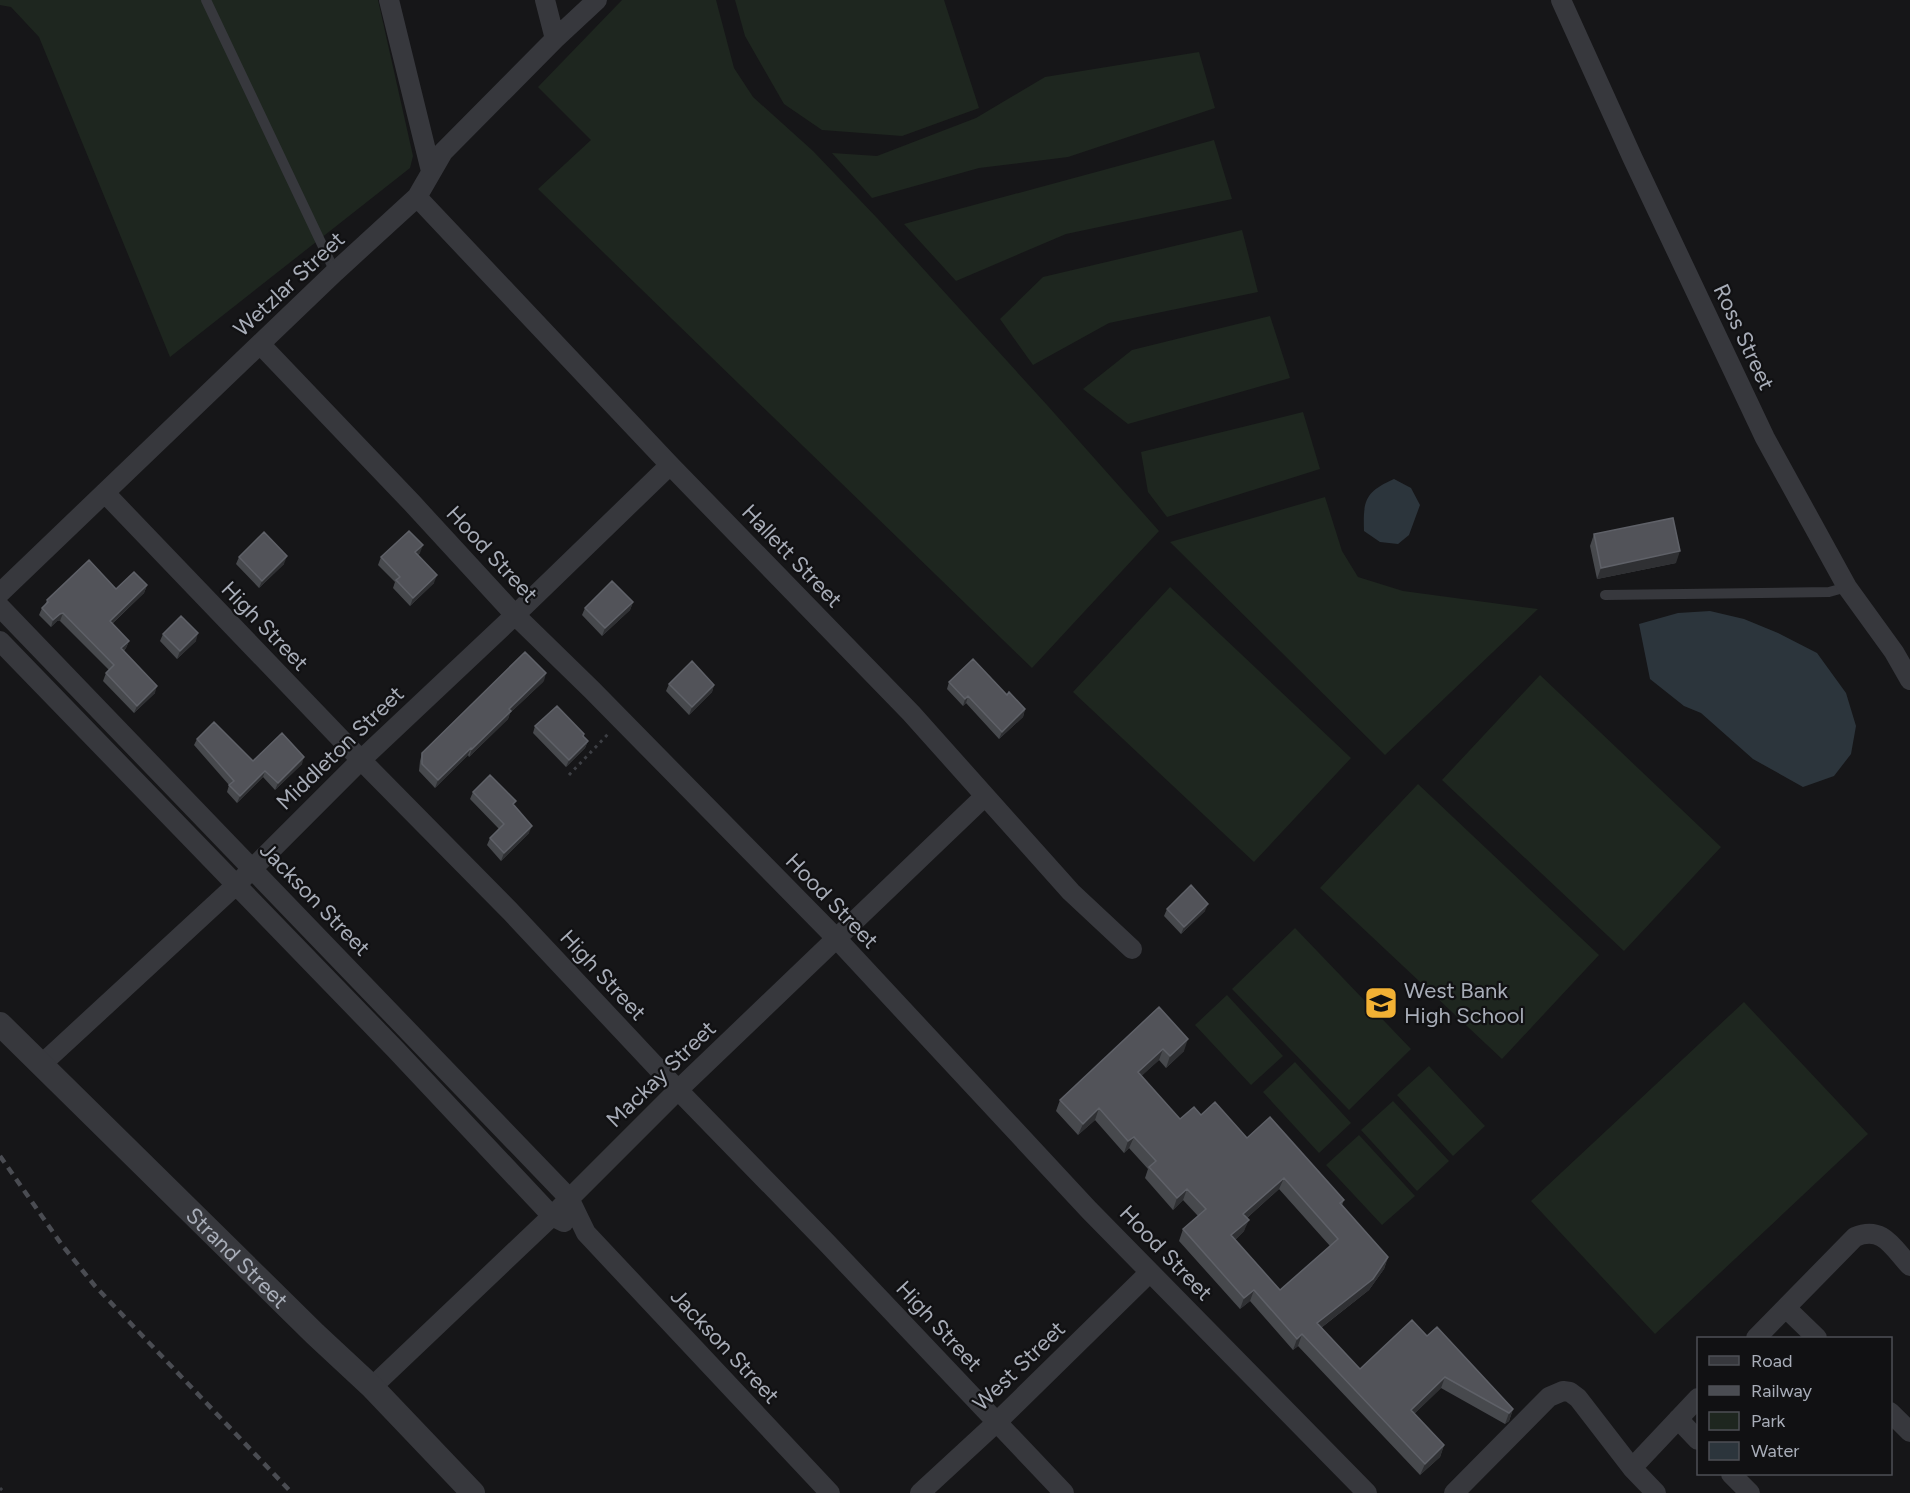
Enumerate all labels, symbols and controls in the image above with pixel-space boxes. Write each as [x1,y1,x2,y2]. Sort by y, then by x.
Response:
street label: Wetzlar Street [228,226,350,342]
street label: Ross Street [1708,280,1780,394]
street label: Hallett Street [736,499,848,613]
street label: Hood Street [441,500,543,608]
street label: High Street [216,576,314,676]
street label: Middleton Street [271,680,409,816]
street label: Jackson Street [254,837,376,961]
street label: Hood Street [780,848,884,954]
street label: High Street [554,924,652,1026]
place label: West Bank High School [1404,977,1524,1029]
school or university icon: West Bank High School [1363,985,1399,1021]
street label: Mackay Street [601,1015,721,1133]
street label: Hood Street [1114,1200,1218,1306]
street label: Strand Street [181,1201,294,1314]
street label: High Street [890,1275,988,1377]
street label: Jackson Street [665,1283,785,1409]
street label: West Street [967,1315,1071,1417]
legend [1697,1337,1892,1475]
text: Road [1751,1350,1792,1372]
text: Railway [1751,1380,1813,1402]
text: Park [1751,1410,1786,1432]
text: Water [1751,1440,1799,1462]

